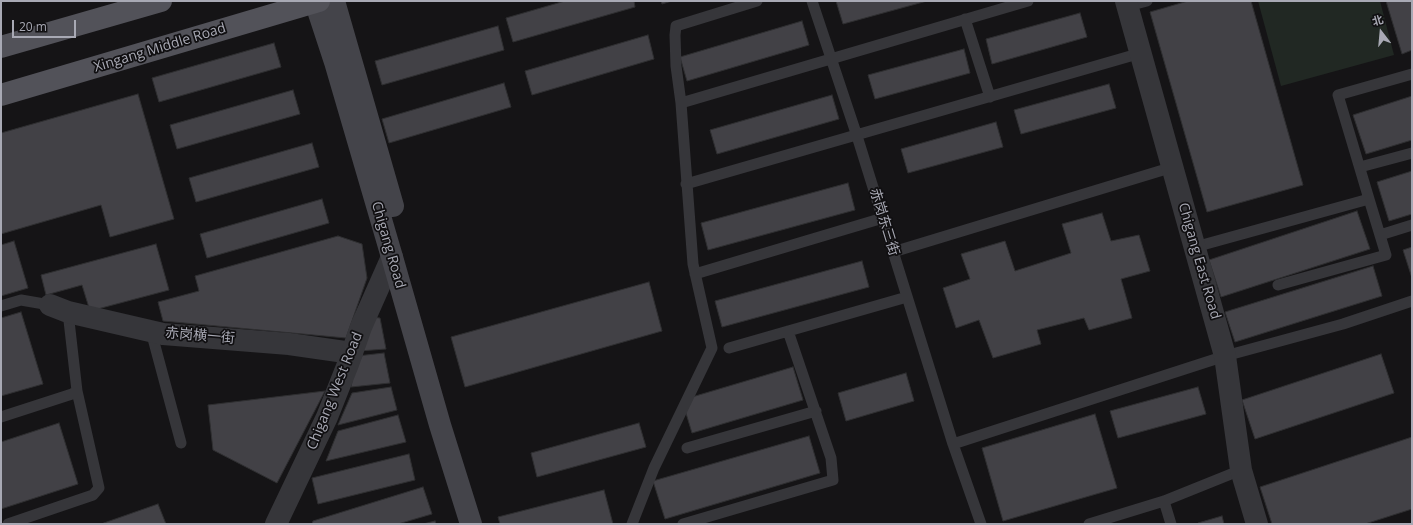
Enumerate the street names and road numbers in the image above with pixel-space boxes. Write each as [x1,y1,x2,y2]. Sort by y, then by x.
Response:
street label: Xingang Middle Road [92,20,228,76]
street label: 赤岗东三街 [866,186,902,258]
street label: Chigang Road [368,200,408,290]
street label: Chigang East Road [1174,201,1224,321]
street label: 赤岗横一街 [164,325,236,347]
street label: Chigang West Road [304,330,366,452]

